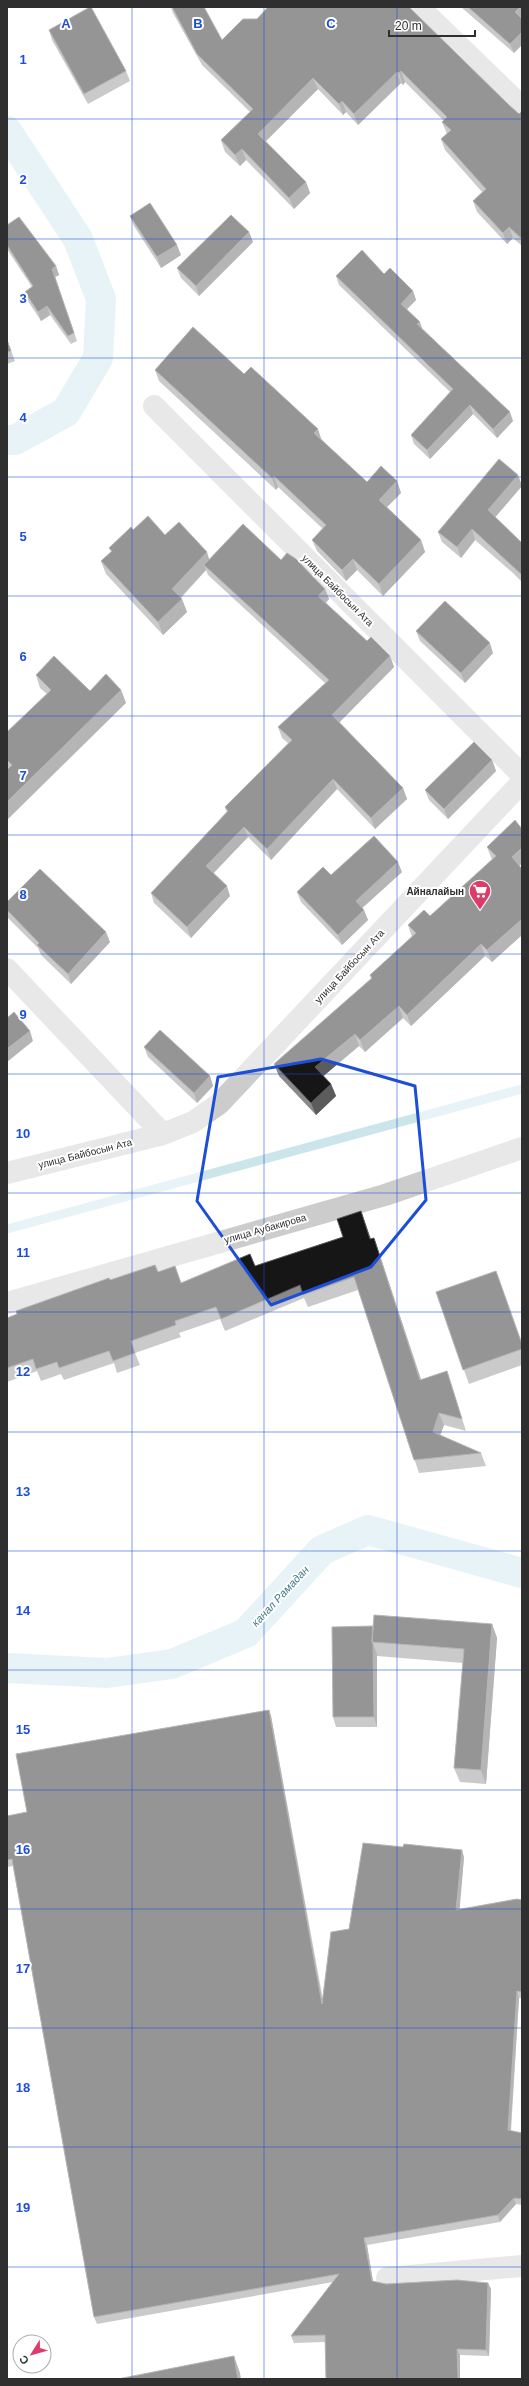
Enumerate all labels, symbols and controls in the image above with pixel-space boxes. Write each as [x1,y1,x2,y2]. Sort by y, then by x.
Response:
scale bar [389,12,475,38]
text: A [61,16,71,31]
text: B [193,16,203,31]
text: C [326,16,336,31]
text: 20 m [395,19,422,33]
text: 1 [19,52,27,67]
text: 2 [19,172,27,187]
text: 3 [19,291,27,306]
text: 4 [19,410,27,425]
text: 5 [19,529,27,544]
street label: улица Байбосын Ата [300,552,376,629]
text: 6 [19,649,27,664]
text: 7 [19,768,27,783]
supermarket icon: Айналайын [467,878,493,911]
place label: Айналайын [406,886,464,897]
text: 8 [19,887,27,902]
street label: улица Байбосын Ата [313,927,386,1005]
text: 9 [19,1007,27,1022]
text: 10 [16,1126,30,1141]
street label: улица Байбосын Ата [37,1136,134,1170]
street label: улица Аубакирова [223,1211,308,1245]
text: 11 [16,1245,30,1260]
text: 12 [16,1364,30,1379]
text: 13 [16,1484,30,1499]
water label: канал Рамадан [249,1563,311,1629]
text: 14 [16,1603,31,1618]
text: 15 [16,1722,30,1737]
text: 16 [16,1842,30,1857]
text: 17 [16,1961,30,1976]
text: 18 [16,2080,30,2095]
text: 19 [16,2200,30,2215]
north arrow [12,2334,52,2374]
text: С [17,2353,31,2367]

